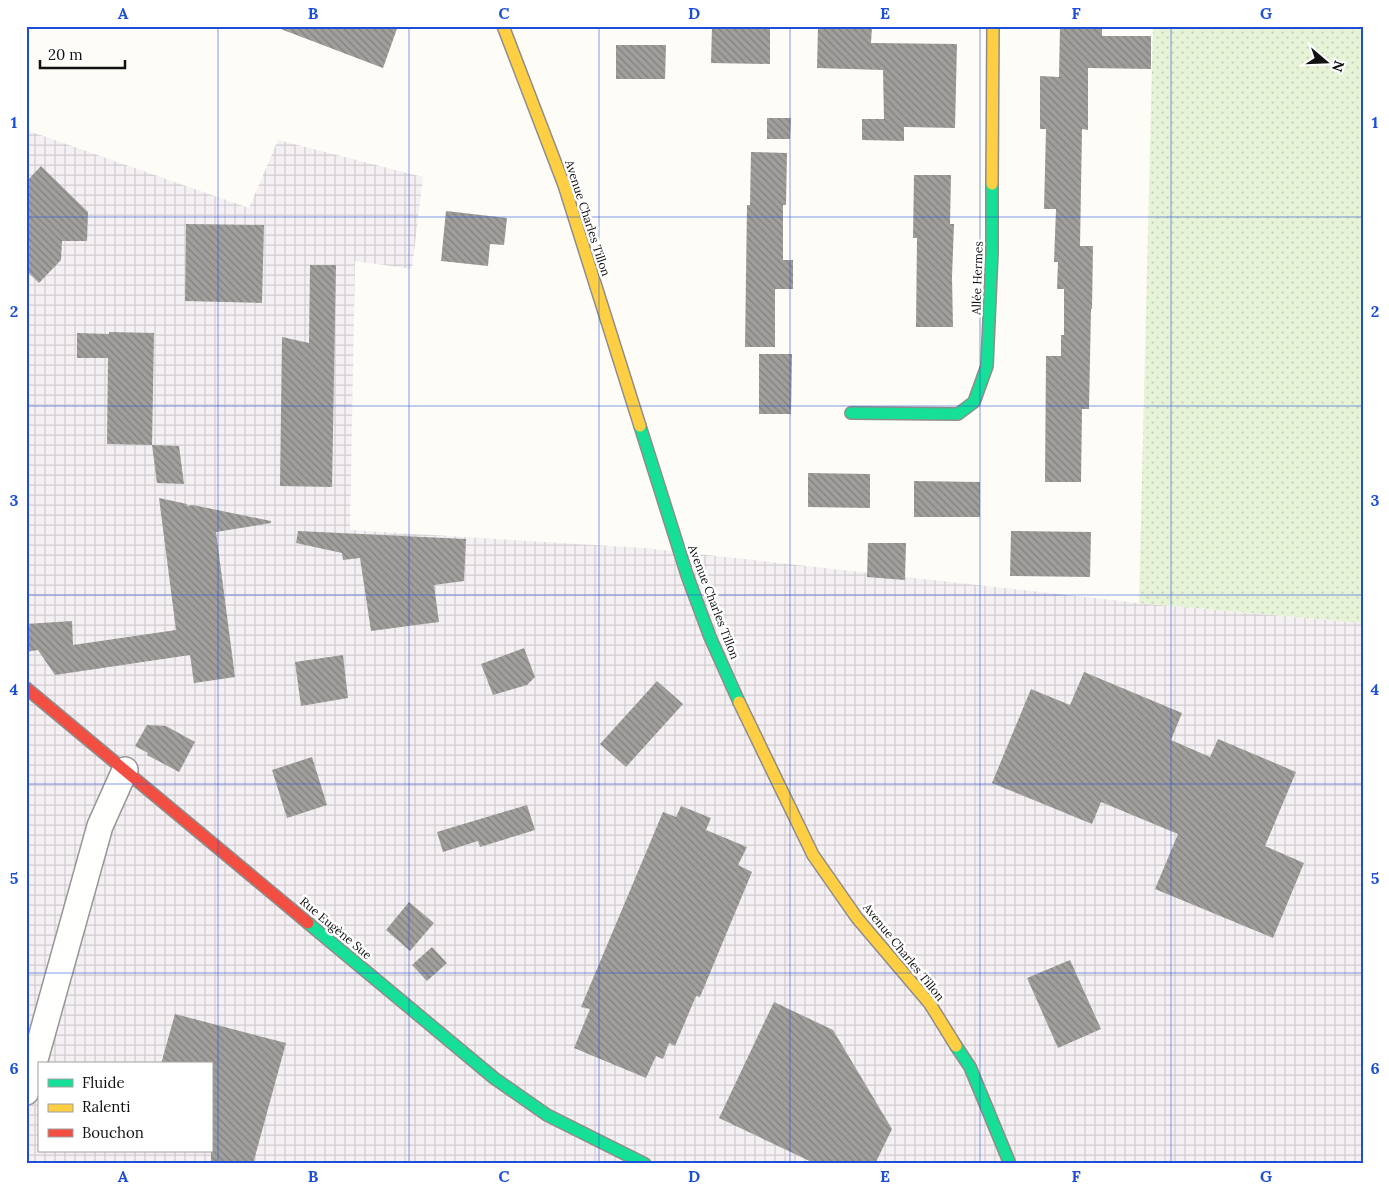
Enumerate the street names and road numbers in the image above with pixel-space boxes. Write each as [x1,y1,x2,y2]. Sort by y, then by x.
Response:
street label: Avenue Charles Tillon [562,157,614,278]
street label: Allée Hermes [968,240,986,316]
street label: Avenue Charles Tillon [685,542,743,661]
street label: Rue Eugène Sue [297,894,375,963]
street label: Avenue Charles Tillon [859,899,948,1004]

